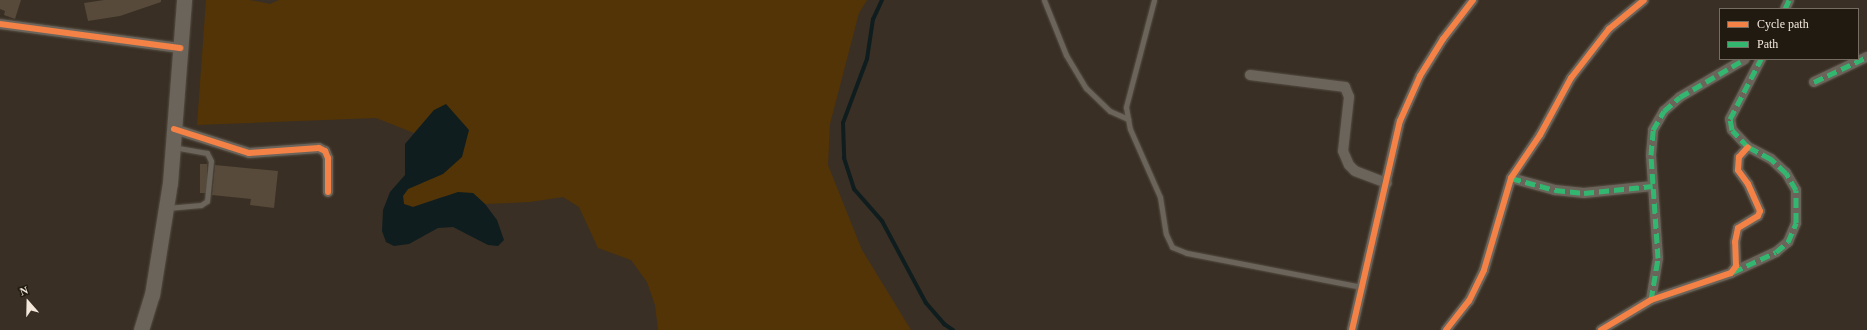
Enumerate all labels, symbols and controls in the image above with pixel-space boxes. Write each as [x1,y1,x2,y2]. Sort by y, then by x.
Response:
legend [1719,8,1859,60]
text: Cycle path [1757,17,1809,31]
text: Path [1757,37,1778,51]
north arrow [8,282,48,322]
text: N [18,284,30,298]

